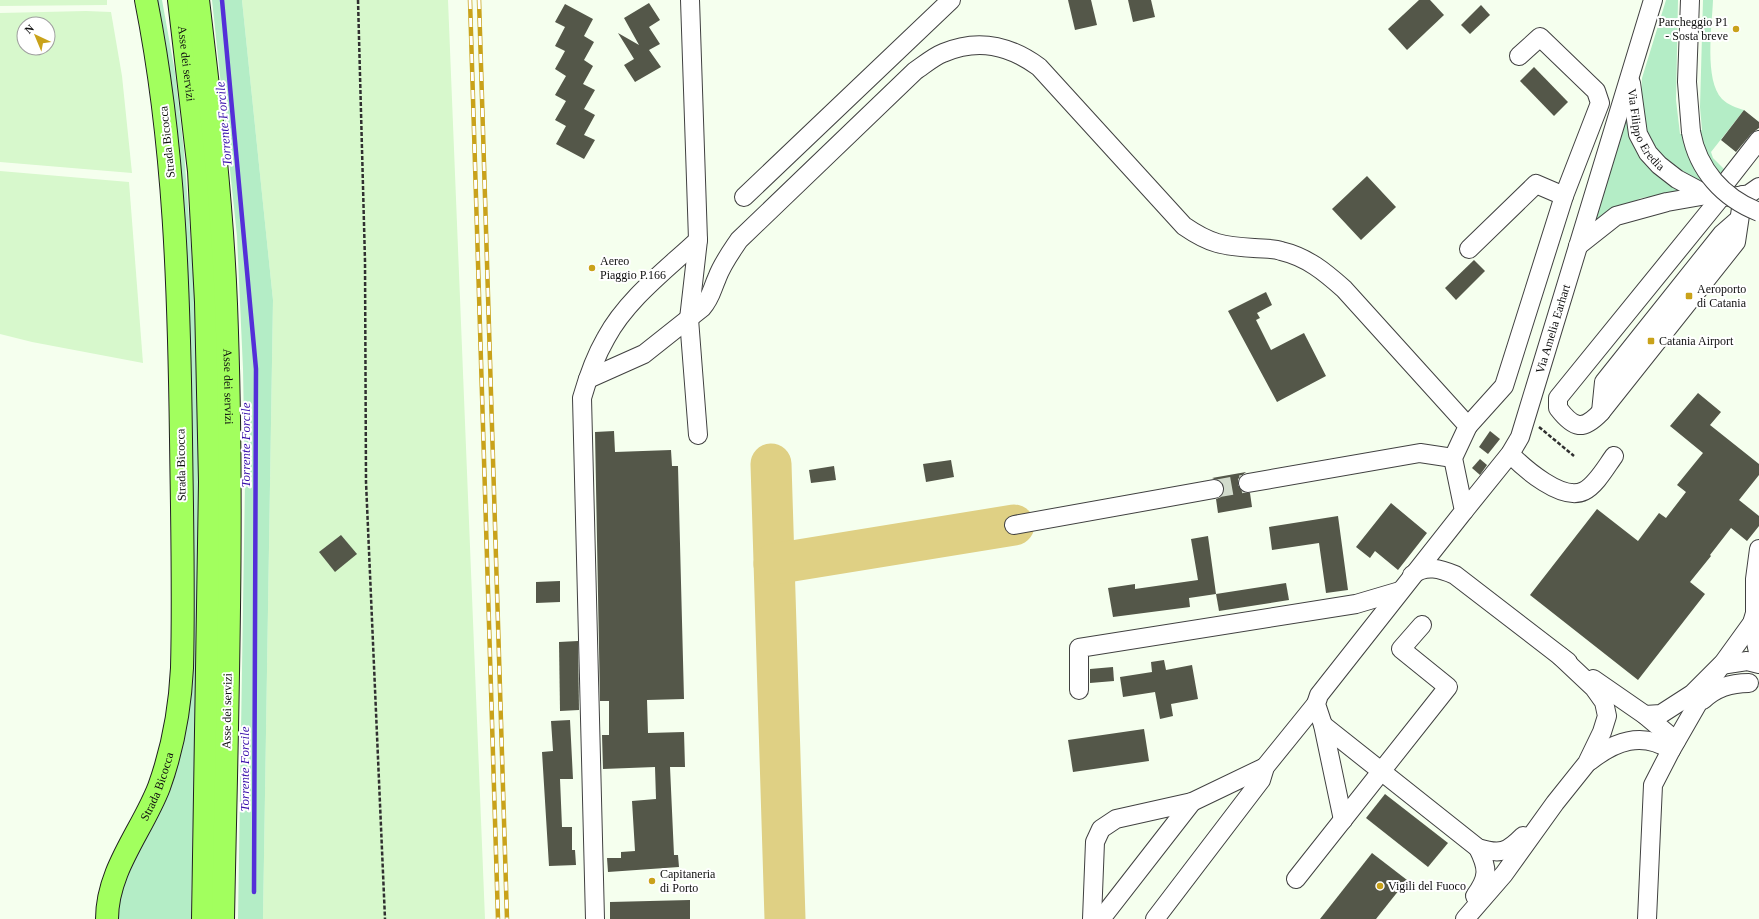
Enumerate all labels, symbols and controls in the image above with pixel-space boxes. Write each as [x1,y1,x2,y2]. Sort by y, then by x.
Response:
place label: Parcheggio P1 - Sosta breve [1658,15,1728,43]
north arrow [16,16,56,56]
text: N [22,22,36,36]
marker: Parcheggio P1 - Sosta breve [1731,24,1741,34]
street label: Asse dei servizi [175,25,198,103]
water label: Torrente Forcile [212,81,235,167]
street label: Via Filippo Eredia [1625,88,1668,174]
street label: Strada Bicocca [156,105,178,179]
place label: Aereo Piaggio P.166 [600,254,666,282]
marker: Aereo Piaggio P.166 [587,263,597,273]
street label: Via Amelia Earhart [1533,282,1573,375]
place label: Aeroporto di Catania [1697,282,1747,310]
marker: Aeroporto di Catania [1684,291,1694,301]
place label: Catania Airport [1659,334,1734,348]
marker: Catania Airport [1646,336,1656,346]
street label: Asse dei servizi [221,348,236,425]
water label: Torrente Forcile [238,402,253,487]
street label: Strada Bicocca [173,428,189,501]
street label: Asse dei servizi [219,672,235,749]
water label: Torrente Forcile [237,726,252,811]
street label: Strada Bicocca [137,750,177,823]
place label: Capitaneria di Porto [660,867,716,895]
marker: Capitaneria di Porto [647,876,657,886]
place label: Vigili del Fuoco [1388,879,1466,893]
marker: Vigili del Fuoco [1375,881,1385,891]

